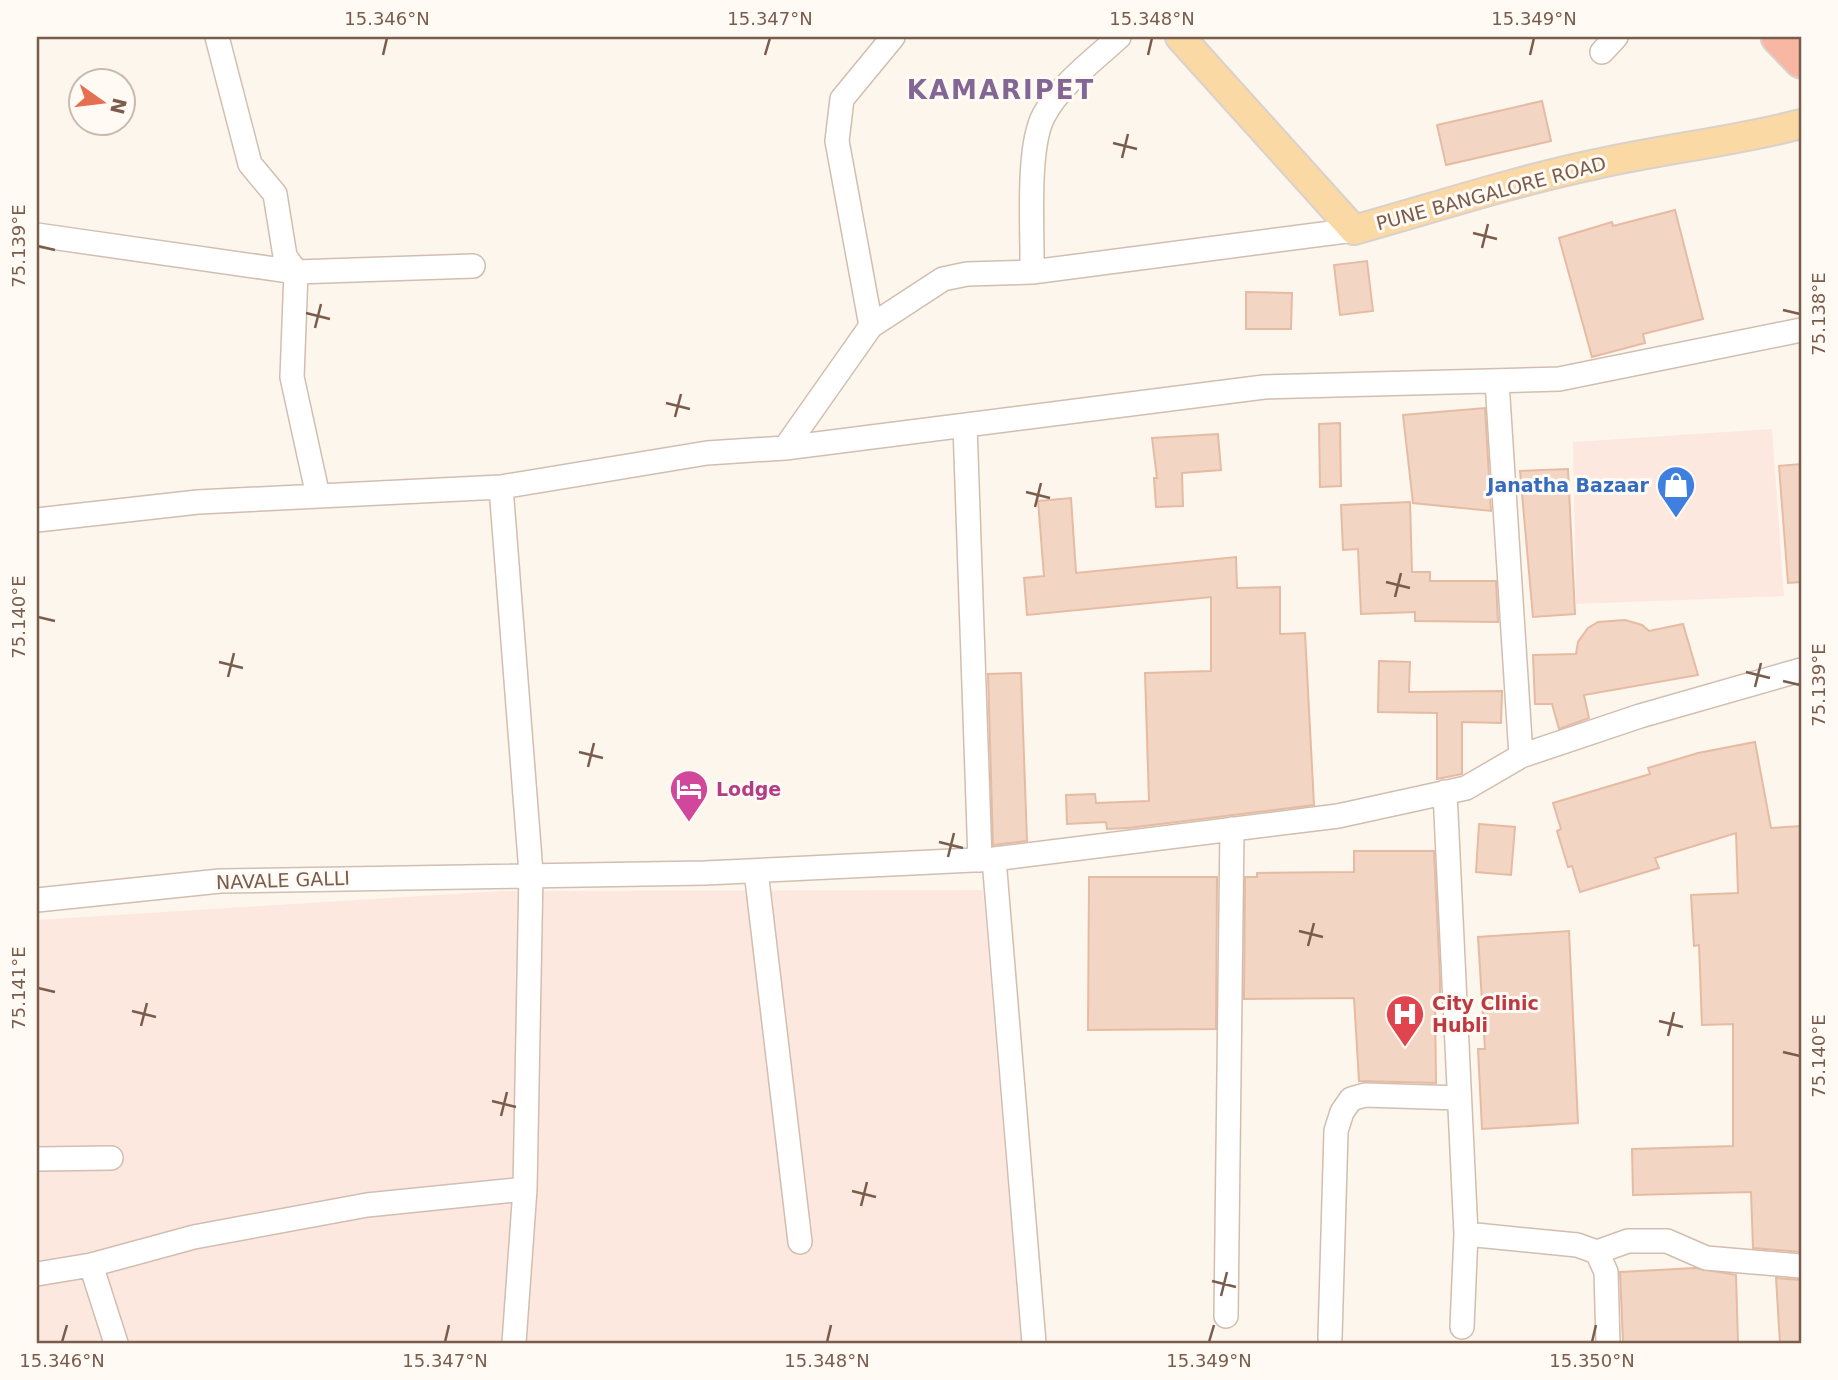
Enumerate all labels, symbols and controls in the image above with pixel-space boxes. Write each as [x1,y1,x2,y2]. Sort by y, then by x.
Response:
text: 15.346°N [344,8,430,29]
text: 15.347°N [727,8,813,29]
text: 15.348°N [1109,8,1195,29]
text: 15.349°N [1491,8,1577,29]
north arrow [66,66,136,136]
district label: KAMARIPET [907,75,1095,105]
text: N [106,96,131,116]
street label: PUNE BANGALORE ROAD [1374,152,1608,234]
text: 75.139°E [8,204,29,288]
text: 75.138°E [1808,272,1829,356]
shop icon: Janatha Bazaar [1655,464,1697,519]
place label: Janatha Bazaar [1485,474,1650,496]
text: 75.140°E [8,575,29,659]
text: 75.139°E [1808,643,1829,727]
hotel icon: Lodge [668,768,710,823]
place label: Lodge [716,778,781,800]
street label: NAVALE GALLI [216,867,350,893]
text: 75.141°E [8,946,29,1030]
place label: City Clinic Hubli [1432,992,1539,1036]
hospital icon: City Clinic Hubli [1384,993,1426,1048]
text: 75.140°E [1808,1014,1829,1098]
text: 15.346°N [19,1350,105,1371]
text: 15.347°N [402,1350,488,1371]
text: 15.348°N [784,1350,870,1371]
text: 15.349°N [1166,1350,1252,1371]
text: 15.350°N [1549,1350,1635,1371]

